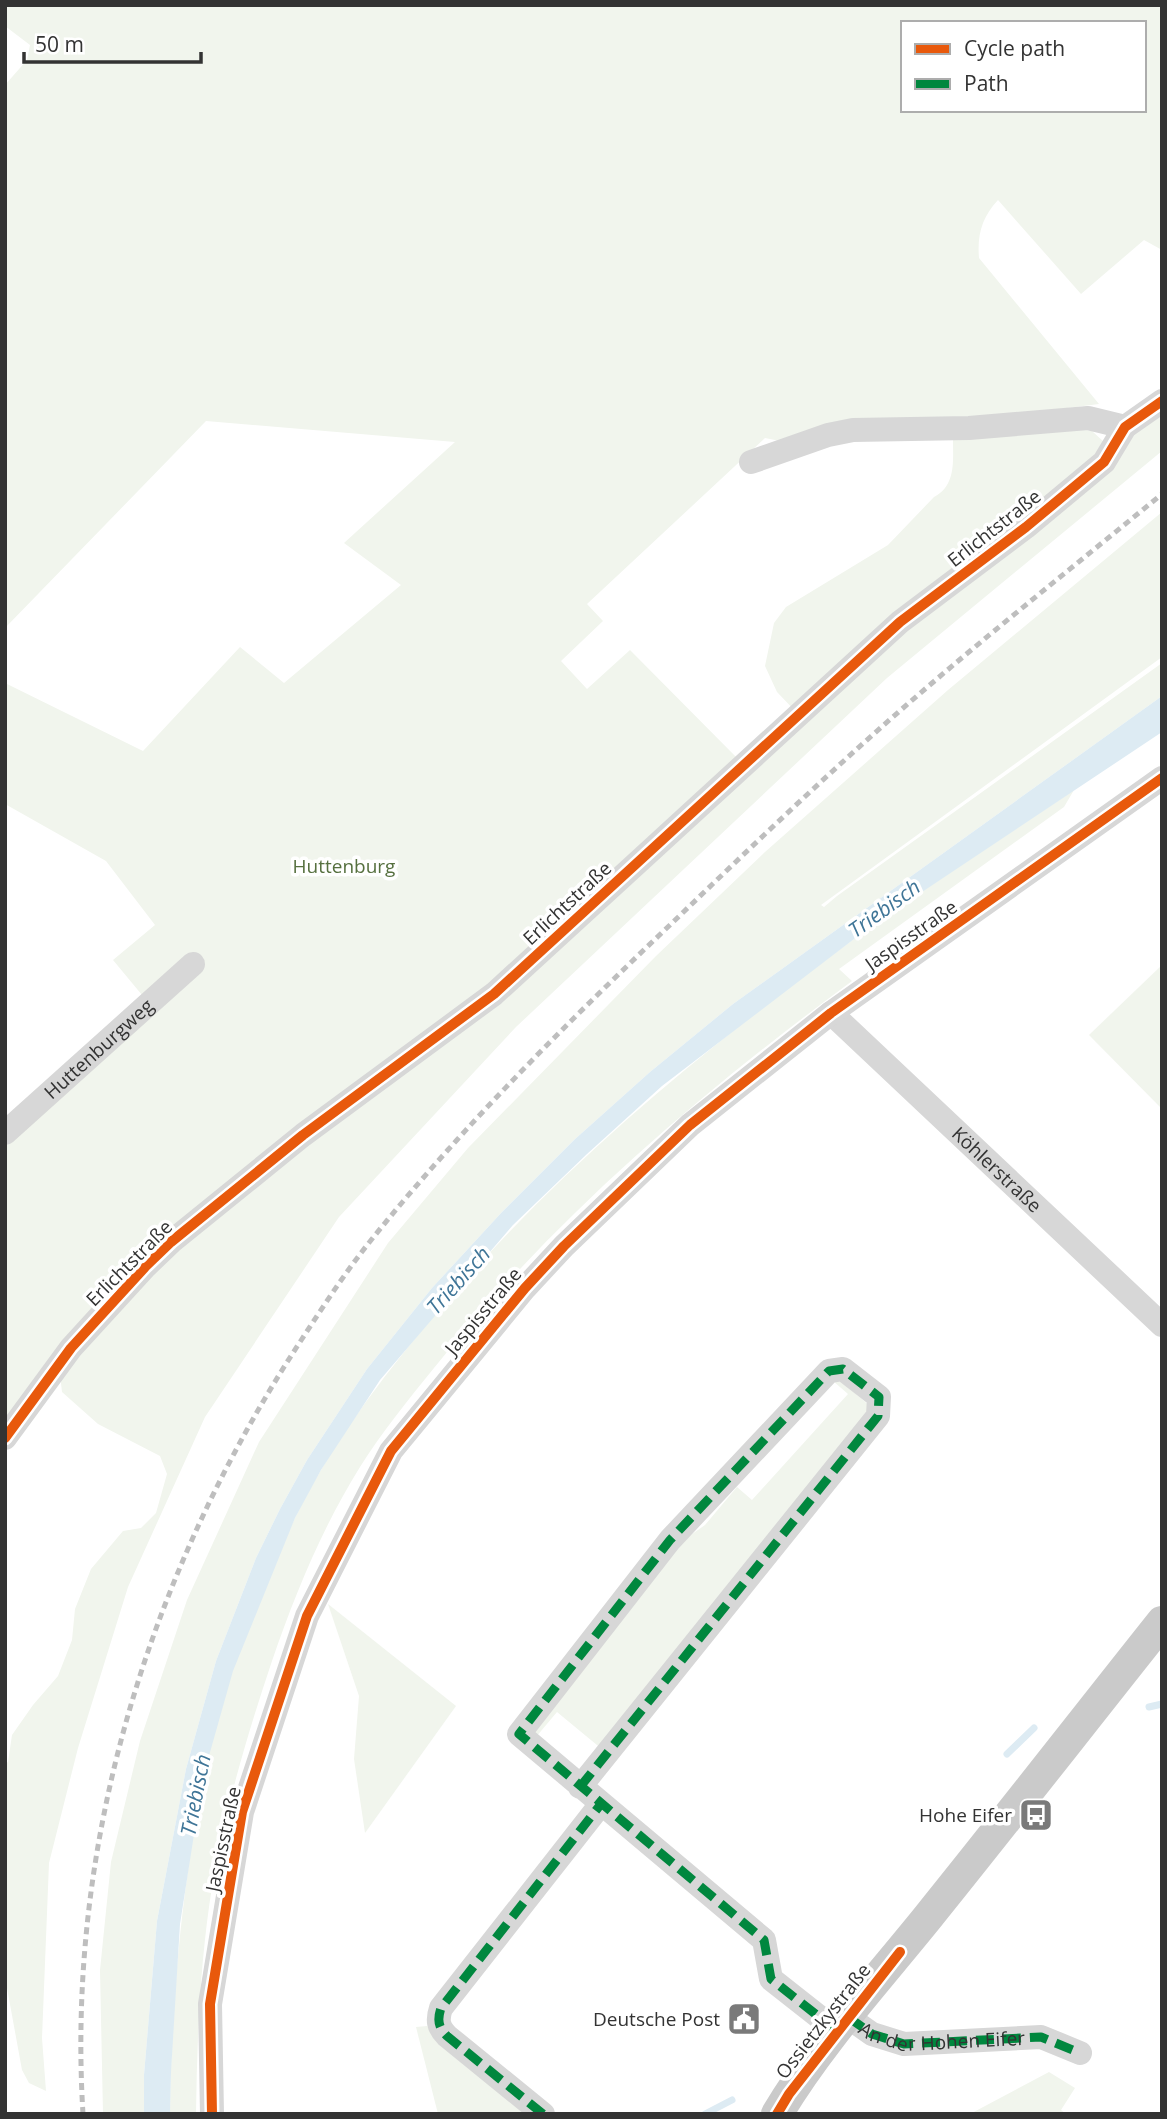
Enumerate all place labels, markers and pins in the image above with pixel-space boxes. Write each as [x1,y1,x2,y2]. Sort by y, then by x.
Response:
bus stop icon: Hohe Eifer [1017,1796,1055,1834]
place label: Hohe Eifer [919,1802,1012,1828]
public building icon: Deutsche Post [725,2000,763,2038]
place label: Deutsche Post [593,2006,720,2032]

